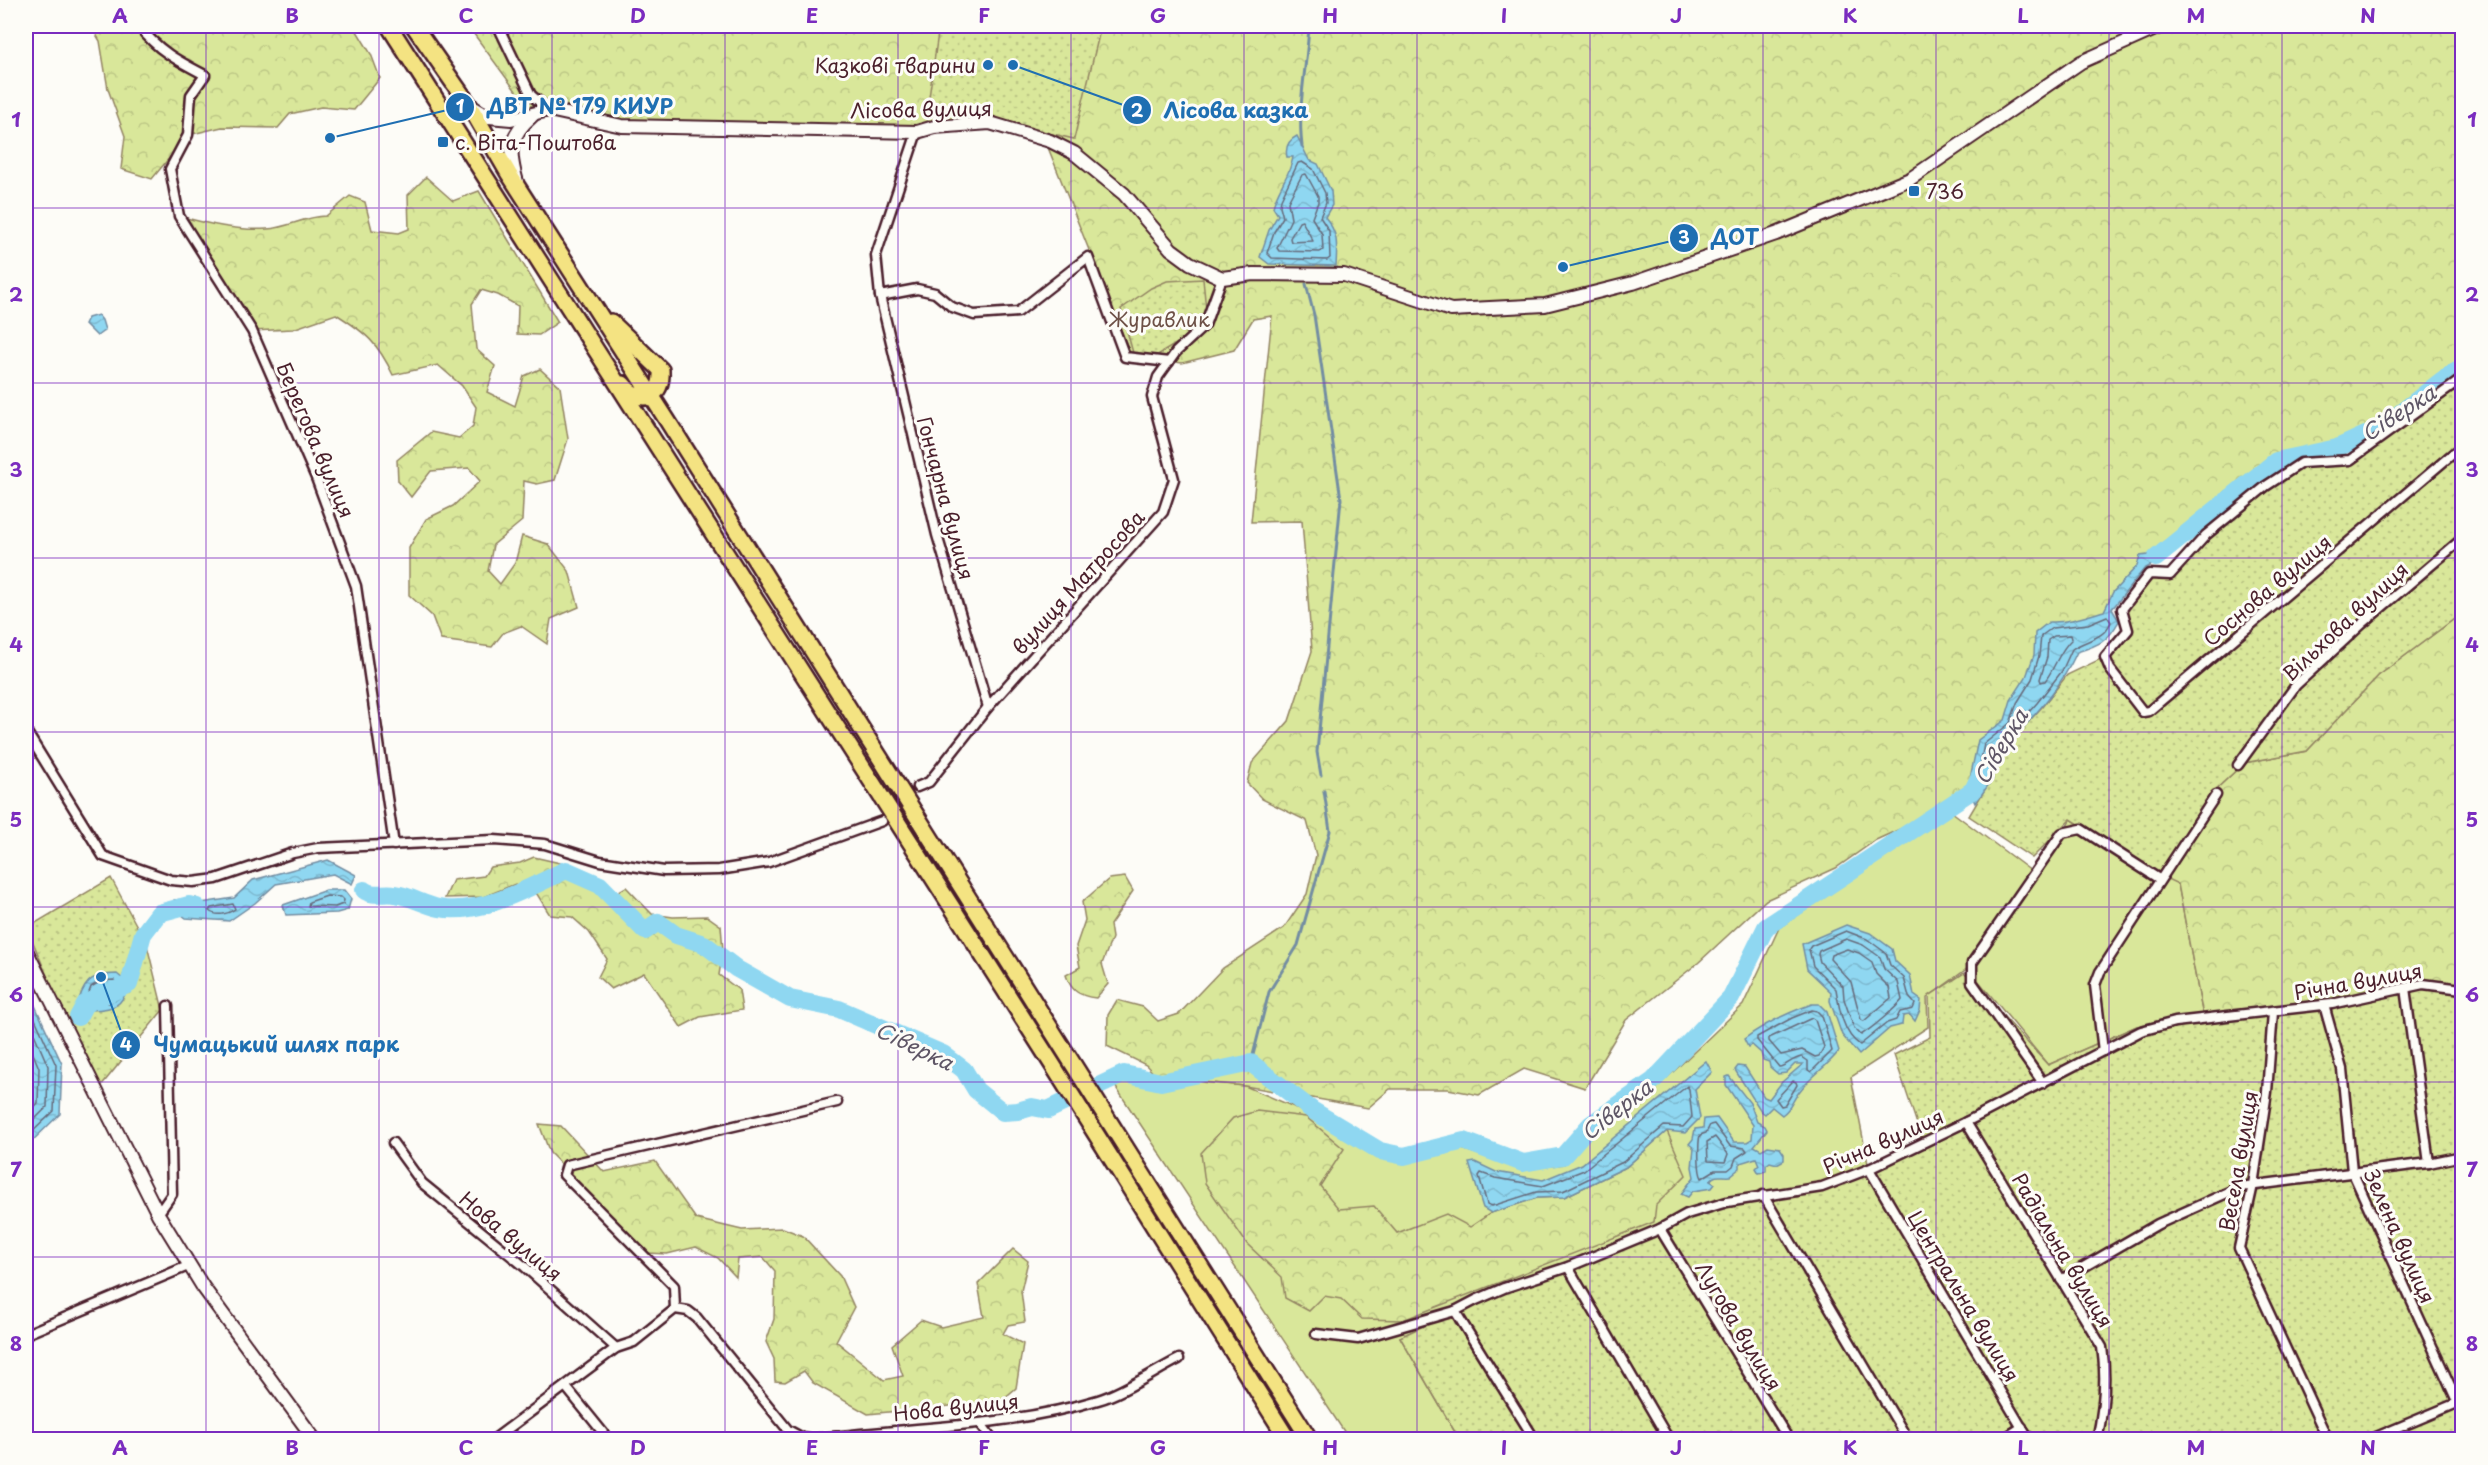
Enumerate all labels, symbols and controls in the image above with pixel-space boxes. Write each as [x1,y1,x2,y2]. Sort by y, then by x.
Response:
text: A [112,0,128,30]
text: B [285,0,299,30]
text: C [458,0,474,30]
text: D [630,0,646,30]
text: E [806,0,818,30]
text: F [978,0,990,30]
text: G [1150,0,1166,30]
text: H [1322,0,1338,30]
text: I [1501,0,1507,30]
text: J [1670,0,1682,30]
text: K [1843,0,1858,30]
text: L [2017,0,2029,30]
text: M [2187,0,2205,30]
text: N [2360,0,2376,30]
place label: Казкові тварини [815,50,976,80]
marker: Казкові тварини [981,58,995,72]
callout: ДВТ № 179 КИУР [445,87,686,126]
text: ДВТ № 179 КИУР [486,89,674,121]
callout: Лісова казка [1122,91,1321,130]
text: 1 [456,92,465,119]
street label: Лісова вулиця [850,93,992,125]
text: Лісова казка [1164,93,1308,125]
text: 2 [1131,96,1144,123]
text: 1 [11,104,21,134]
text: 1 [2467,104,2477,134]
place label: с. Віта-Поштова [455,127,617,157]
marker: с. Віта-Поштова [436,135,450,149]
place label: 736 [1926,176,1964,206]
marker: 736 [1907,184,1921,198]
callout: ДОТ [1669,218,1771,257]
text: ДОТ [1710,220,1760,252]
text: 3 [1678,223,1690,250]
text: 2 [9,279,23,309]
text: 2 [2465,279,2479,309]
park label: Журавлик [1108,304,1210,334]
street label: Берегова вулиця [270,357,362,523]
water label: Сіверка [2355,375,2442,448]
street label: Гончарна вулиця [910,413,982,583]
text: 3 [9,454,23,484]
text: 3 [2465,454,2479,484]
street label: вулиця Матросова [1005,503,1152,661]
street label: Соснова вулиця [2196,527,2338,653]
street label: Вільхова вулиця [2275,554,2415,688]
text: 4 [9,629,23,659]
text: 4 [2465,629,2479,659]
water label: Сіверка [1965,701,2036,790]
text: 5 [10,804,22,834]
text: 5 [2466,804,2478,834]
street label: Річна вулиця [2292,955,2424,1007]
text: 6 [9,979,23,1009]
text: 6 [2465,979,2479,1009]
water label: Сіверка [871,1012,960,1078]
callout: Чумацький шлях парк [111,1026,412,1065]
text: Чумацький шлях парк [153,1027,400,1059]
text: 4 [120,1030,132,1057]
water label: Сіверка [1573,1070,1659,1147]
street label: Весела вулиця [2211,1088,2265,1234]
street label: Річна вулиця [1818,1101,1948,1181]
text: 7 [10,1154,22,1184]
text: 7 [2466,1154,2478,1184]
street label: Зелена вулиця [2357,1164,2443,1308]
street label: Радіальна вулиця [2005,1167,2121,1333]
street label: Нова вулиця [453,1184,569,1288]
street label: Центральна вулиця [1901,1205,2027,1387]
street label: Лугова вулиця [1689,1256,1789,1396]
text: 8 [10,1328,22,1358]
text: 8 [2466,1328,2478,1358]
street label: Нова вулиця [892,1385,1020,1429]
text: A [112,1432,128,1462]
text: B [285,1432,299,1462]
text: C [458,1432,474,1462]
text: D [630,1432,646,1462]
text: E [806,1432,818,1462]
text: F [978,1432,990,1462]
text: G [1150,1432,1166,1462]
text: H [1322,1432,1338,1462]
text: I [1501,1432,1507,1462]
text: J [1670,1432,1682,1462]
text: K [1843,1432,1858,1462]
text: L [2017,1432,2029,1462]
text: M [2187,1432,2205,1462]
text: N [2360,1432,2376,1462]

